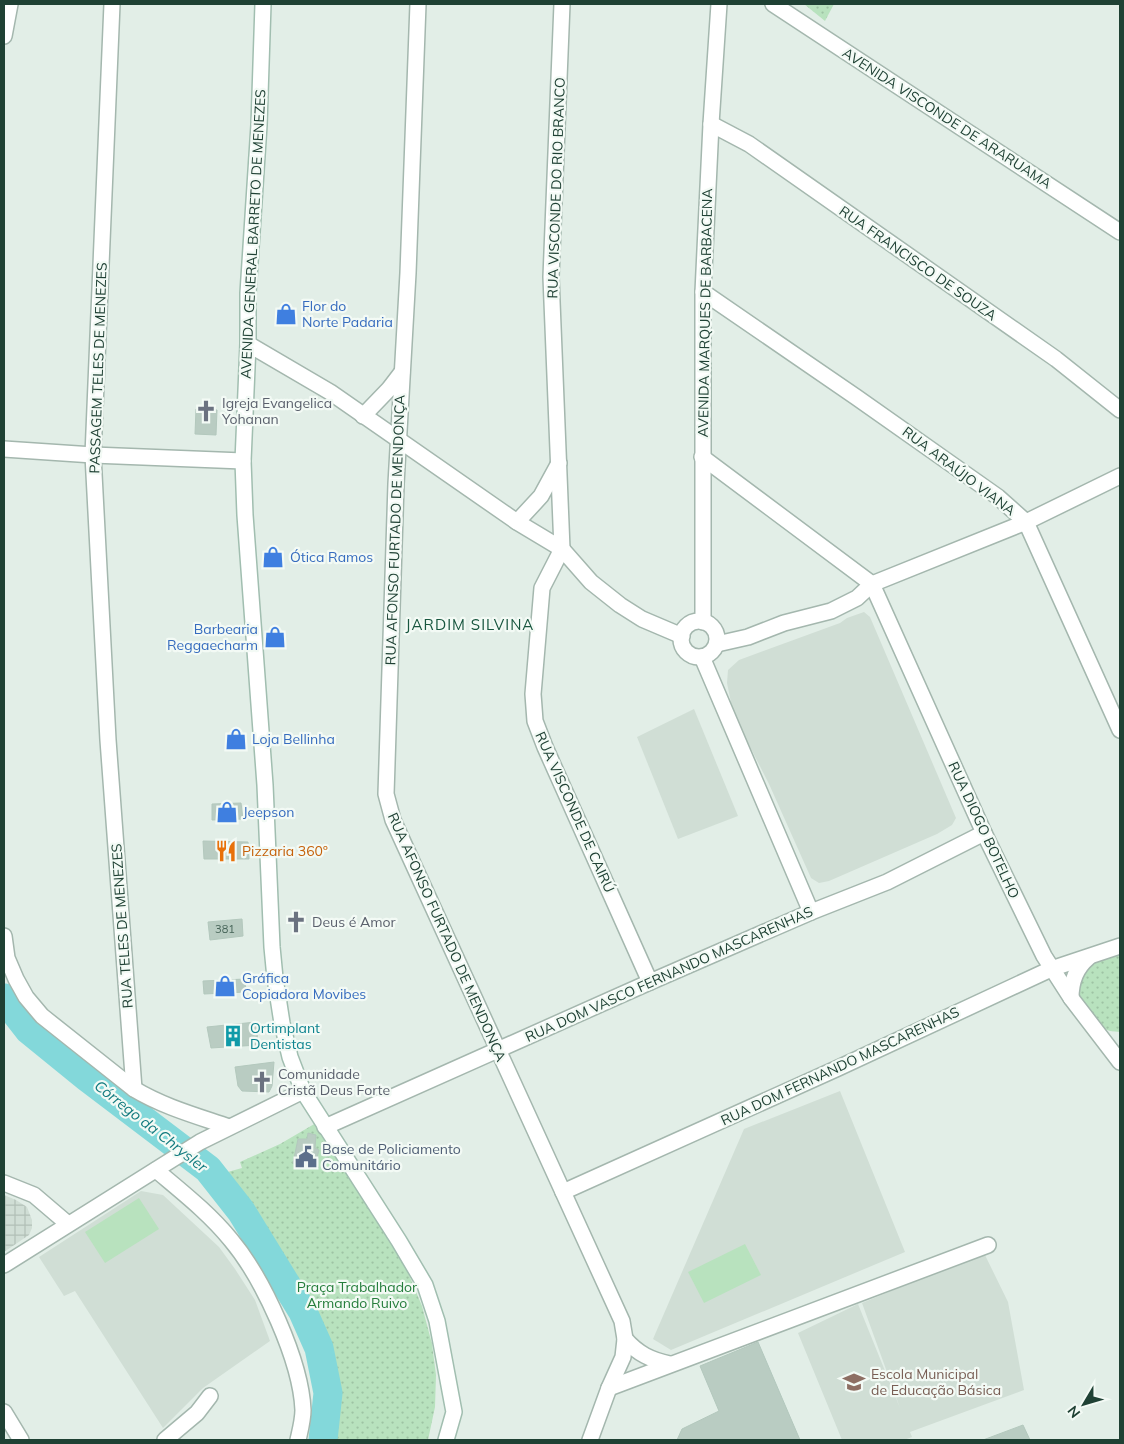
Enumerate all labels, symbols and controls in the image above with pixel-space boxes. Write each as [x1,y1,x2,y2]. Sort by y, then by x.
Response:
street label: AVENIDA VISCONDE DE ARARUAMA [839,44,1056,193]
street label: RUA VISCONDE DO RIO BRANCO [543,77,569,299]
street label: AVENIDA GENERAL BARRETO DE MENEZES [236,88,270,379]
street label: AVENIDA MARQUES DE BARBACENA [694,188,716,438]
street label: RUA FRANCISCO DE SOUZA [836,202,1001,325]
street label: PASSAGEM TELES DE MENEZES [85,262,111,474]
place label: Flor do Norte Padaria [302,297,393,331]
shop icon: Flor do Norte Padaria [273,301,299,327]
place label: Igreja Evangelica Yohanan [221,394,332,428]
street label: RUA AFONSO FURTADO DE MENDONÇA [381,394,409,666]
church icon: Igreja Evangelica Yohanan [193,398,219,424]
street label: RUA ARAÚJO VIANA [899,423,1020,520]
shop icon: Ótica Ramos [260,544,286,570]
place label: Ótica Ramos [290,548,373,566]
district label: JARDIM SILVINA [406,615,534,634]
place label: Barbearia Reggaecharm [167,620,258,654]
shop icon: Barbearia Reggaecharm [262,624,288,650]
shop icon: Loja Bellinha [223,726,249,752]
street label: RUA VISCONDE DE CAIRÚ [531,729,619,895]
place label: Loja Bellinha [252,730,335,748]
street label: RUA DIOGO BOTELHO [944,759,1024,901]
shop icon: Jeepson [214,799,240,825]
place label: Jeepson [243,803,294,821]
street label: RUA AFONSO FURTADO DE MENDONÇA [384,810,511,1065]
restaurant icon: Pizzaria 360º [213,838,239,864]
place label: Pizzaria 360º [242,842,328,860]
street label: RUA TELES DE MENEZES [107,843,137,1009]
street label: RUA DOM VASCO FERNANDO MASCARENHAS [522,902,816,1046]
church icon: Deus é Amor [283,909,309,935]
place label: Deus é Amor [312,913,397,931]
house number: 381 [215,922,235,936]
place label: Gráfica Copiadora Movibes [242,969,366,1003]
shop icon: Gráfica Copiadora Movibes [212,973,238,999]
street label: RUA DOM FERNANDO MASCARENHAS [718,1003,962,1129]
place label: Ortimplant Dentistas [250,1019,320,1053]
building icon: Ortimplant Dentistas [220,1023,246,1049]
place label: Comunidade Cristã Deus Forte [278,1065,390,1099]
church icon: Comunidade Cristã Deus Forte [249,1069,275,1095]
water label: Córrego da Chrysler [91,1076,212,1176]
place label: Base de Policiamento Comunitário [322,1140,461,1174]
public building icon: Base de Policiamento Comunitário [293,1144,319,1170]
park label: Praça Trabalhador Armando Ruivo [297,1278,418,1312]
place label: Escola Municipal de Educação Básica [871,1365,1001,1399]
school or university icon: Escola Municipal de Educação Básica [841,1369,867,1395]
north arrow [1059,1379,1109,1429]
text: N [1063,1402,1084,1422]

